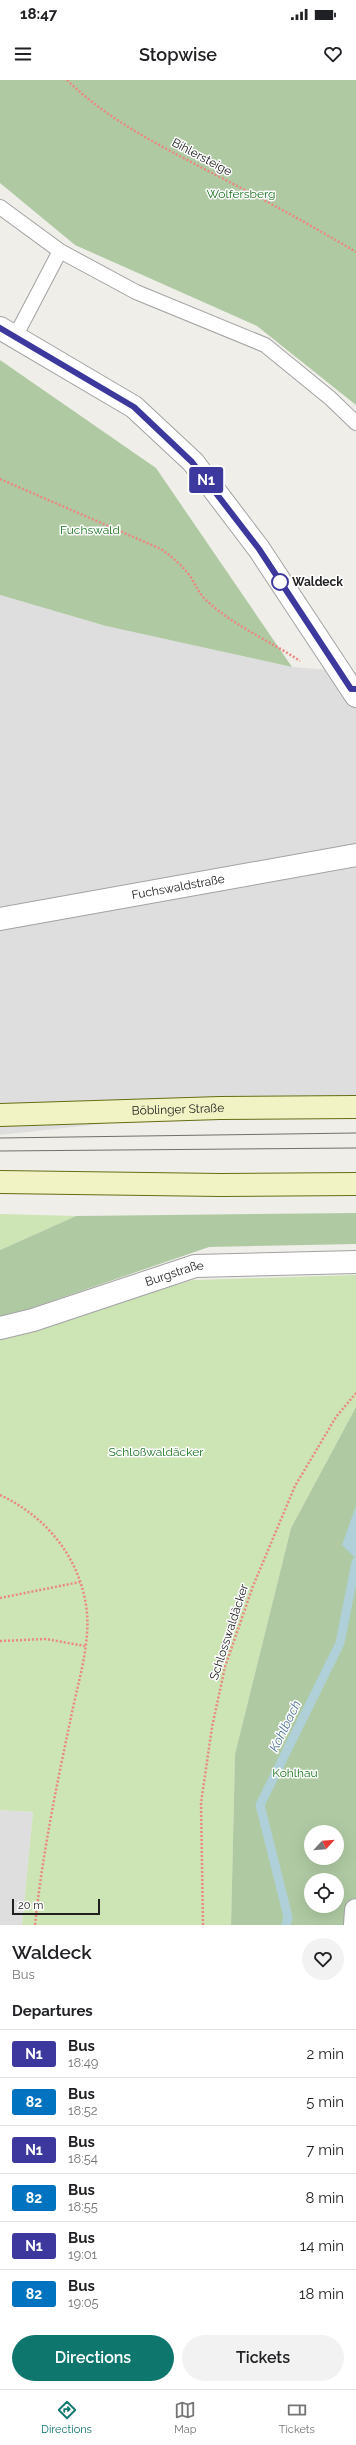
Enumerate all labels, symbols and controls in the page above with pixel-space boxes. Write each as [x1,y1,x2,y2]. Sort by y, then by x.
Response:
text: 18:47 [20,5,57,23]
icon: menu [12,43,34,65]
icon: heart [322,43,344,65]
text: Stopwise [139,44,217,65]
street label: Bihlersteige [170,135,234,179]
park label: Wolfersberg [207,187,275,201]
line badge: N1 [188,467,224,493]
text: N1 [197,472,215,488]
park label: Fuchswald [60,523,120,537]
marker: Waldeck [271,573,289,591]
place label: Waldeck [292,575,343,589]
street label: Fuchswaldstraße [131,872,226,902]
street label: Böblinger Straße [131,1101,224,1118]
street label: Burgstraße [143,1259,204,1289]
park label: Schloßwaldäcker [109,1445,204,1459]
street label: Schlosswaldäcker [207,1582,251,1682]
water label: Kohlbach [266,1698,304,1754]
park label: Kohlhau [272,1766,318,1780]
north arrow [304,1825,344,1865]
map controls [304,1825,344,1913]
button: locate [304,1873,344,1913]
scale bar [12,1897,100,1916]
text: 20 m [18,1899,43,1912]
button: heart [302,1938,344,1980]
text: Waldeck [12,1941,92,1963]
text: Bus [12,1967,35,1982]
text: Departures [12,2002,93,2020]
text: Bus [68,2037,95,2055]
text: 2 min [307,2045,344,2063]
text: N1 [25,2046,43,2062]
text: 18:49 [68,2055,98,2070]
text: Bus [68,2085,95,2103]
text: 5 min [306,2093,344,2111]
text: 82 [26,2094,42,2110]
text: 18:52 [68,2103,98,2118]
text: Bus [68,2133,95,2151]
text: 7 min [306,2141,344,2159]
text: N1 [25,2142,43,2158]
text: 18:54 [68,2151,98,2166]
text: Bus [68,2181,95,2199]
text: 8 min [305,2189,344,2207]
text: 82 [26,2190,42,2206]
text: 18:55 [68,2199,98,2214]
text: Bus [68,2229,95,2247]
text: 14 min [300,2237,344,2255]
text: N1 [25,2238,43,2254]
text: 19:01 [68,2247,97,2262]
text: Bus [68,2277,95,2295]
text: 18 min [299,2285,344,2303]
text: 82 [26,2286,42,2302]
text: 19:05 [68,2295,99,2310]
button: Directions [12,2335,174,2381]
button: Tickets [182,2335,344,2381]
tab: Directions [41,2399,92,2436]
tab: Map [174,2399,197,2436]
tab: Tickets [279,2399,315,2436]

